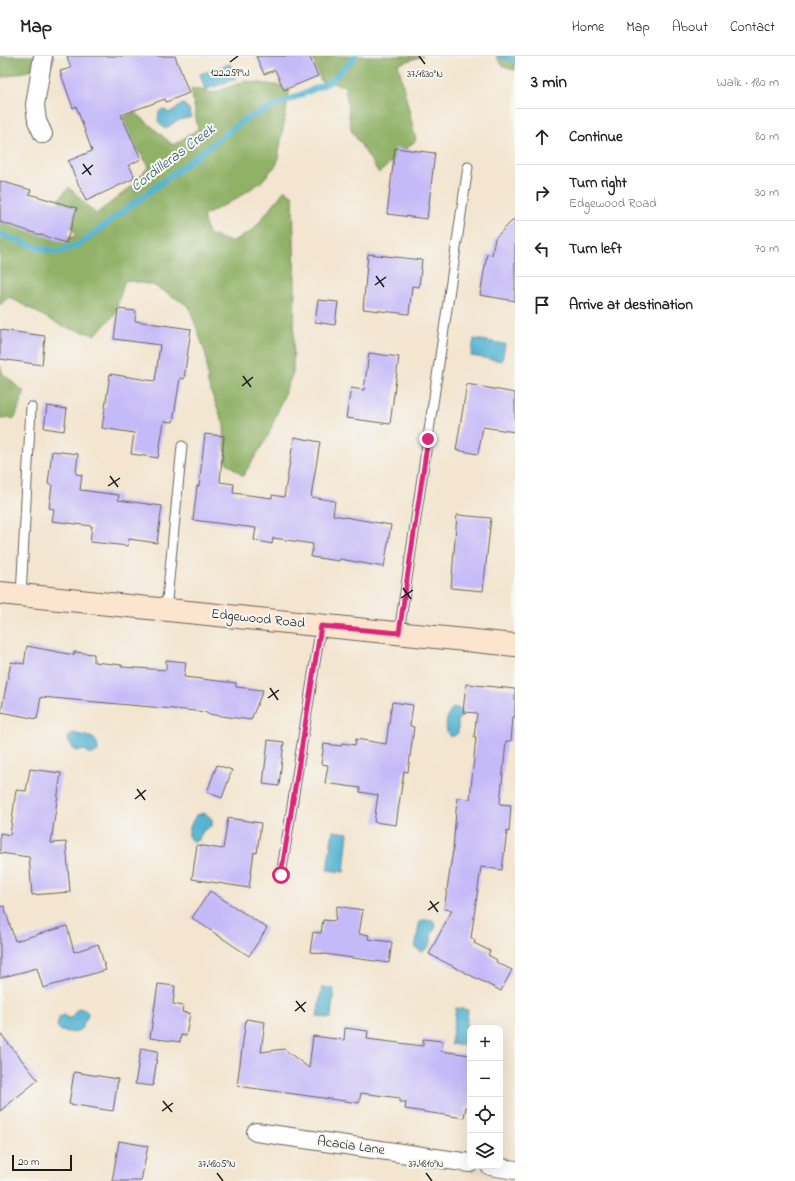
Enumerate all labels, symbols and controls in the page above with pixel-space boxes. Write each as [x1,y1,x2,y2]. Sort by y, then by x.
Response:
text: Map [20,14,52,41]
text: Home [572,17,604,38]
text: Map [626,17,650,38]
text: About [672,17,708,38]
text: Contact [730,17,775,38]
text: 122.259°W [210,66,250,81]
text: 37.4830°N [407,67,443,82]
text: 3 min [531,70,567,95]
text: Walk · 180 m [717,73,779,92]
water label: Cordilleras Creek [126,118,221,197]
icon: ahead [531,126,553,148]
text: Continue [569,126,623,148]
text: 80 m [755,127,779,146]
text: Turn right [569,172,627,194]
icon: right [531,182,553,204]
text: 30 m [755,183,779,202]
text: Edgewood Road [569,194,657,213]
icon: left [531,238,553,260]
text: Turn left [569,238,622,260]
text: 70 m [755,239,779,258]
icon: arrive [531,294,553,316]
text: Arrive at destination [569,294,693,316]
route end [419,430,437,448]
street label: Edgewood Road [210,604,306,635]
route start [272,866,290,884]
map controls [467,1025,503,1169]
button: + [467,1025,503,1061]
button: − [467,1061,503,1097]
button: locate [467,1097,503,1133]
street label: Acacia Lane [316,1131,387,1161]
button: layers [467,1133,503,1169]
scale bar [12,1153,72,1172]
text: 20 m [18,1154,40,1170]
text: 37.4805°N [198,1157,236,1172]
text: 37.4810°N [408,1157,444,1172]

